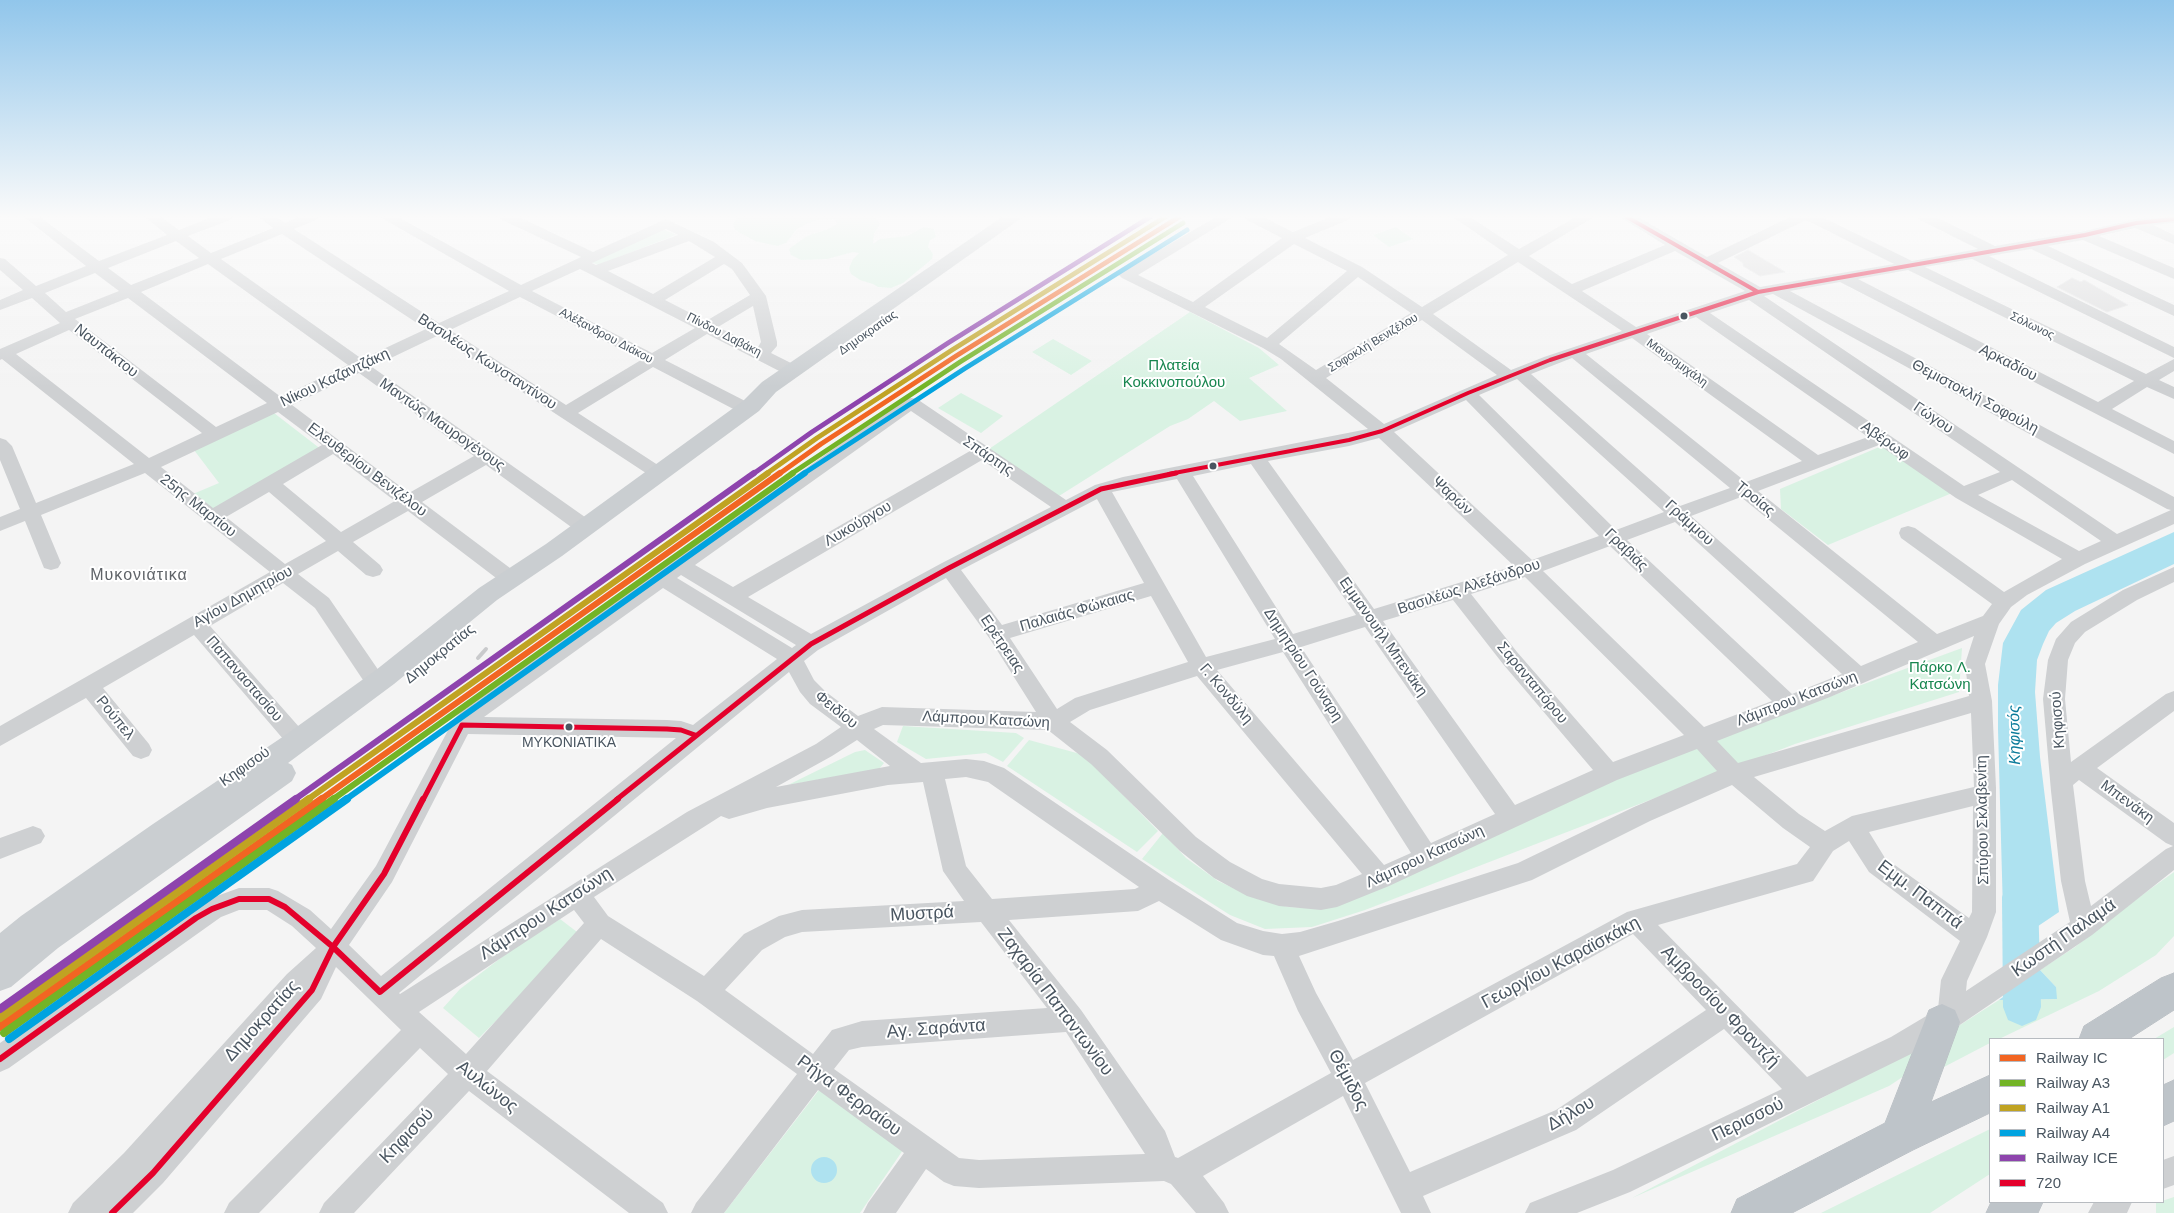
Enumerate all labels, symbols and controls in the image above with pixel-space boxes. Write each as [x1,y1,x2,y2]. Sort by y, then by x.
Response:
street label: Αλέξανδρου Διάκου [557,305,655,367]
street label: Δημοκρατίας [836,308,900,358]
street label: Σόλωνος [2007,309,2057,343]
street label: Βασιλέως Κωνσταντίνου [414,310,560,414]
street label: Πίνδου Δαβάκη [684,310,764,360]
street label: Σοφοκλή Βενιζέλου [1325,310,1421,376]
unlabelled marker [1679,311,1689,321]
street label: Ναυπάκτου [70,320,142,382]
street label: Μαυρομιχάλη [1644,336,1710,390]
street label: Αρκαδίου [1976,341,2040,385]
street label: Νίκου Καζαντζάκη [278,345,392,411]
street label: Θεμιστοκλή Σοφούλη [1909,356,2041,438]
park label: Πλατεία Κοκκινοπούλου [1123,357,1225,392]
street label: Μαντώς Μαυρογένους [376,375,508,475]
street label: Γώγου [1910,398,1956,438]
street label: Αβέρωφ [1857,418,1913,464]
street label: Ελευθερίου Βενιζέλου [304,419,430,521]
street label: Σπάρτης [959,433,1017,479]
unlabelled marker [1208,461,1218,471]
street label: 25ης Μαρτίου [156,471,240,541]
street label: Ψαρών [1428,473,1476,519]
street label: Τροίας [1732,478,1778,520]
street label: Γράμμου [1661,496,1717,550]
street label: Λυκούργου [821,498,895,550]
street label: Γραβιάς [1601,525,1651,575]
street label: Βασιλέως Αλεξάνδρου [1396,555,1542,619]
street label: Αγίου Δημητρίου [190,562,296,632]
district label: Μυκονιάτικα [89,566,189,586]
street label: Εμμανουήλ Μπενάκη [1335,574,1431,700]
street label: Παλαιάς Φώκαιας [1018,586,1136,636]
street label: Δημητρίου Γούναρη [1260,605,1346,725]
street label: Ερέτρειας [976,612,1028,676]
street label: Δημοκρατίας [401,620,479,688]
street label: Παπαναστασίου [202,633,286,725]
street label: Σαρανταπόρου [1493,639,1571,727]
park label: Πάρκο Λ. Κατσώνη [1909,659,1971,694]
street label: Γ. Κονδύλη [1196,660,1256,728]
street label: Λάμπρου Κατσώνη [1734,668,1860,730]
street label: Φειδίου [811,687,861,733]
street label: Κηφισού [2047,691,2069,749]
street label: Ρούπελ [92,692,138,744]
water label: Κηφισός [2005,705,2025,765]
street label: Λάμπρου Κατσώνη [922,708,1050,732]
marker: ΜΥΚΟΝΙΑΤΙΚΑ [564,722,574,732]
place label: ΜΥΚΟΝΙΑΤΙΚΑ [522,735,616,751]
street label: Κηφισού [216,743,274,791]
street label: Σπύρου Σκλαβενίτη [1973,755,1993,885]
street label: Μπενάκη [2097,777,2157,827]
street label: Λάμπρου Κατσώνη [1363,822,1487,892]
street label: Εμμ. Παππά [1873,856,1967,934]
street label: Λάμπρου Κατσώνη [476,863,616,965]
street label: Κωστή Παλαμά [2008,894,2120,982]
street label: Μυστρά [890,902,954,926]
street label: Γεωργίου Καραϊσκάκη [1478,912,1644,1014]
street label: Ζαχαρία Παπαντωνίου [992,924,1118,1080]
street label: Αμβροσίου Φραντζή [1656,941,1784,1073]
street label: Δημοκρατίας [220,976,304,1066]
street label: Αγ. Σαράντα [886,1015,986,1043]
legend [1989,1038,2164,1203]
street label: Θέμιδος [1323,1046,1373,1114]
text: Railway IC [2036,1049,2108,1066]
street label: Ρήγα Φερραίου [793,1051,905,1141]
street label: Αυλώνος [452,1056,522,1118]
text: Railway A3 [2036,1074,2110,1091]
street label: Δήλου [1544,1092,1598,1136]
street label: Περισσού [1709,1093,1787,1147]
text: Railway A1 [2036,1099,2110,1116]
street label: Κηφισού [375,1104,439,1168]
text: Railway A4 [2036,1124,2110,1141]
text: Railway ICE [2036,1149,2118,1166]
text: 720 [2036,1174,2061,1191]

